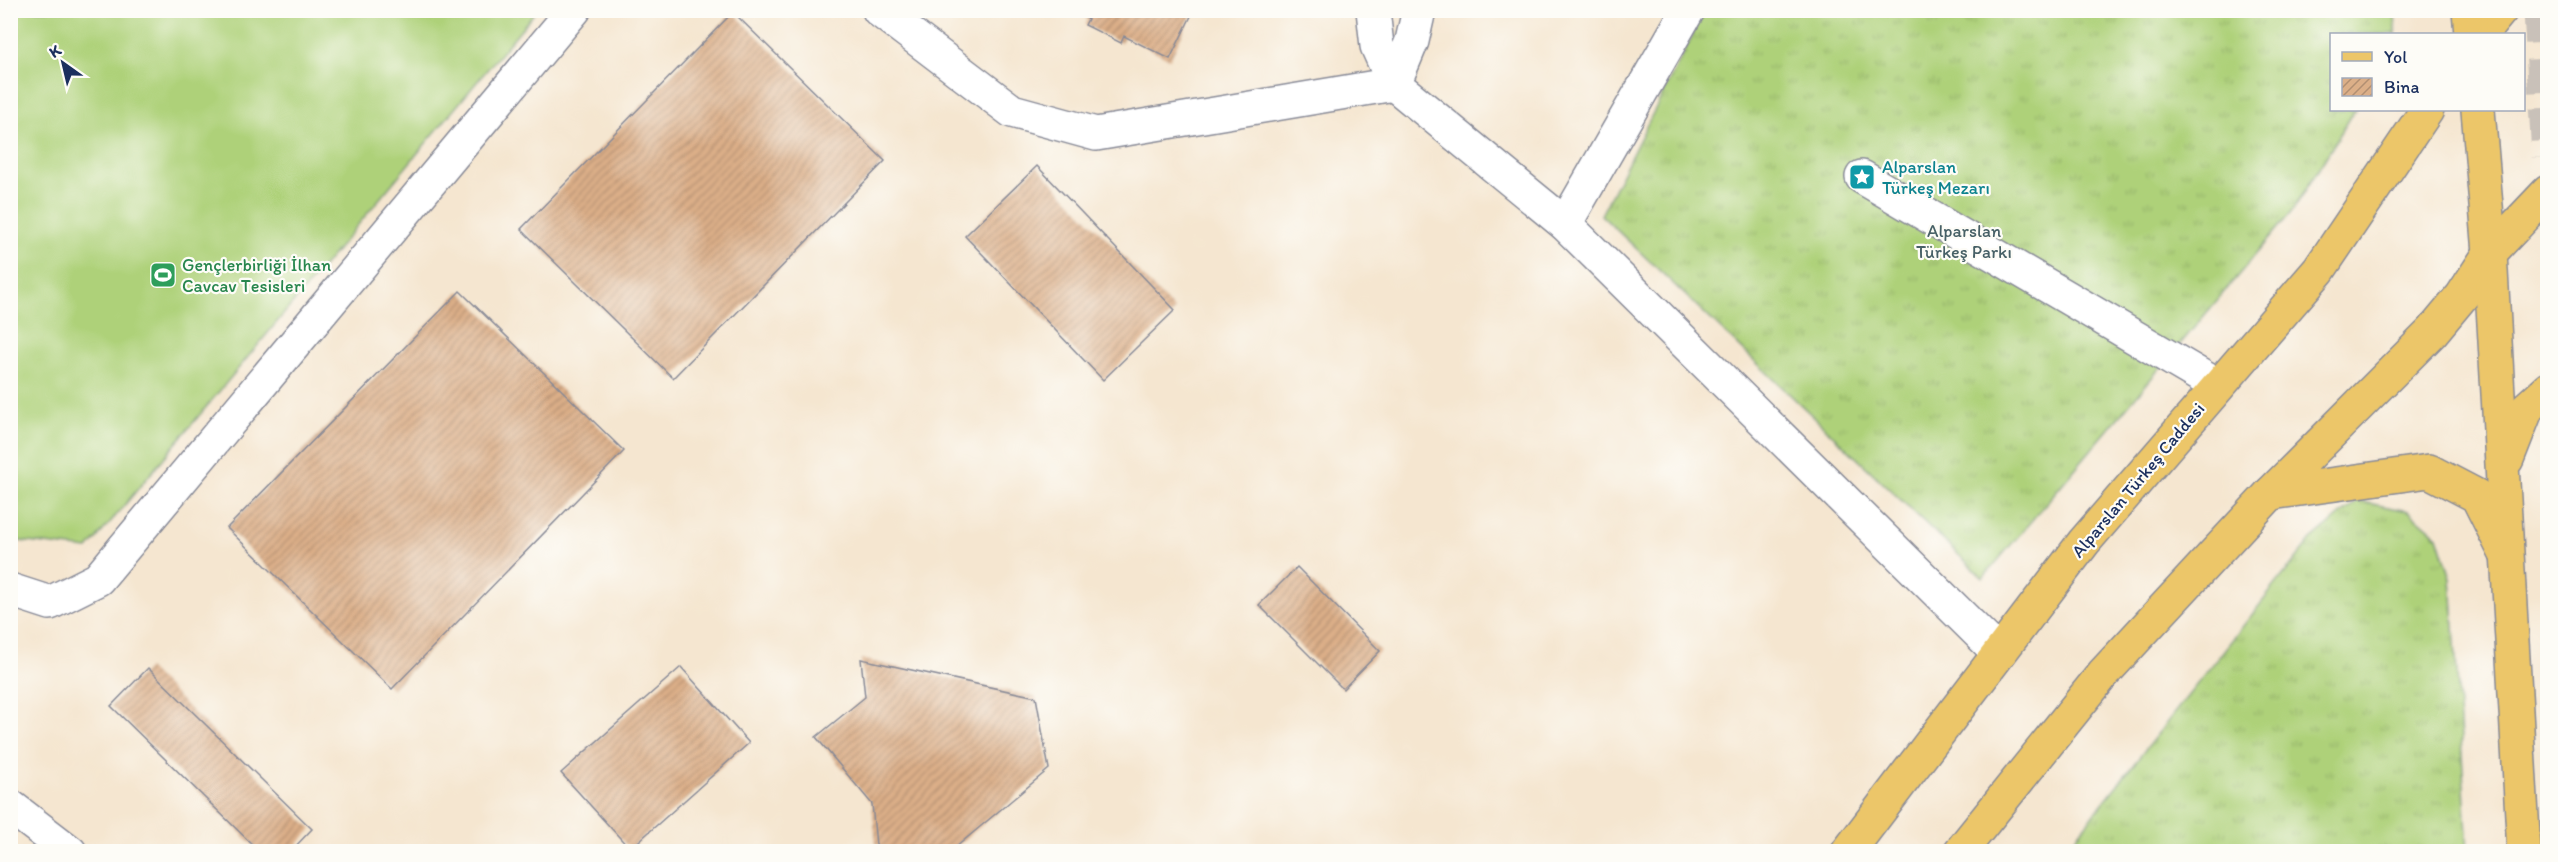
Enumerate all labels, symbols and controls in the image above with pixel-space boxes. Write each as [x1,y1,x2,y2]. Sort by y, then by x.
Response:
north arrow [33,33,93,93]
legend [2330,33,2525,111]
text: K [45,40,65,62]
text: Yol [2384,46,2407,68]
text: Bina [2384,76,2419,98]
place label: Alparslan Türkeş Mezarı [1882,156,1990,199]
place icon: Alparslan Türkeş Mezarı [1847,162,1877,192]
park label: Alparslan Türkeş Parkı [1916,220,2012,263]
place label: Gençlerbirliği İlhan Cavcav Tesisleri [182,254,331,297]
sports icon: Gençlerbirliği İlhan Cavcav Tesisleri [148,260,178,290]
street label: Alparslan Türkeş Caddesi [2067,398,2209,562]

